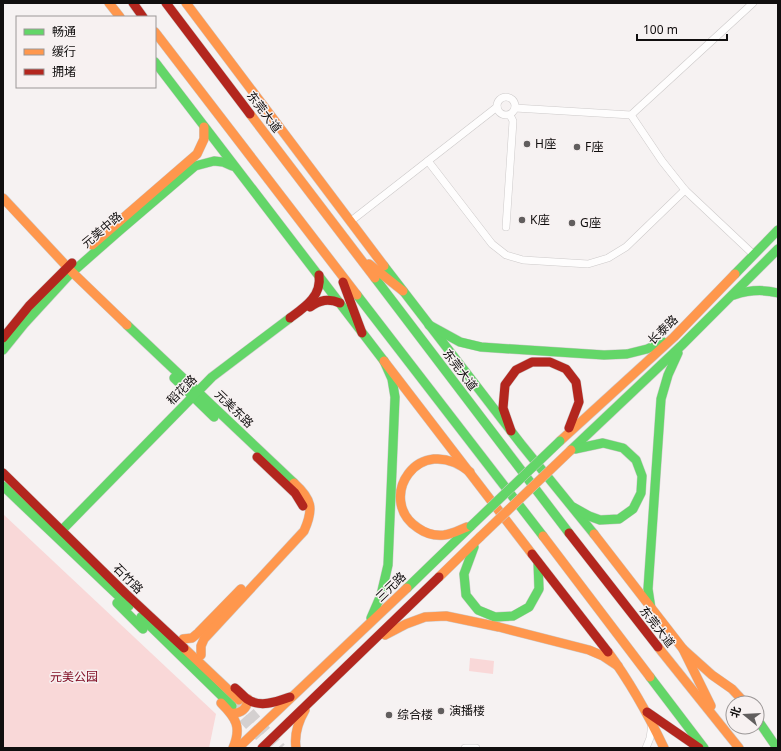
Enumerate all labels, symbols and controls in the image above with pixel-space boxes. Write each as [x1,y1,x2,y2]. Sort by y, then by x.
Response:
legend [16,16,156,88]
scale bar [637,16,727,42]
text: 100 m [643,21,678,38]
text: 畅通 [52,23,76,40]
text: 缓行 [52,43,76,60]
text: 拥堵 [52,63,76,80]
street label: 东莞大道 [243,87,286,136]
place label: H座 [535,135,556,152]
place label: F座 [585,138,603,155]
marker: H座 [522,139,532,149]
marker: F座 [572,142,582,152]
street label: 元美中路 [78,208,126,252]
place label: K座 [530,211,549,228]
place label: G座 [580,214,601,231]
marker: K座 [517,215,527,225]
marker: G座 [567,218,577,228]
street label: 长泰路 [644,311,682,348]
street label: 东莞大道 [439,345,482,394]
street label: 稻花路 [163,371,200,408]
street label: 元美东路 [211,386,258,431]
street label: 石竹路 [110,560,147,597]
street label: 三元路 [372,568,410,605]
street label: 东莞大道 [636,603,679,651]
park label: 元美公园 [50,668,98,685]
north arrow [725,695,765,735]
place label: 演播楼 [449,702,485,719]
text: 北 [726,704,744,719]
place label: 综合楼 [397,706,433,723]
marker: 演播楼 [436,706,446,716]
marker: 综合楼 [384,710,394,720]

